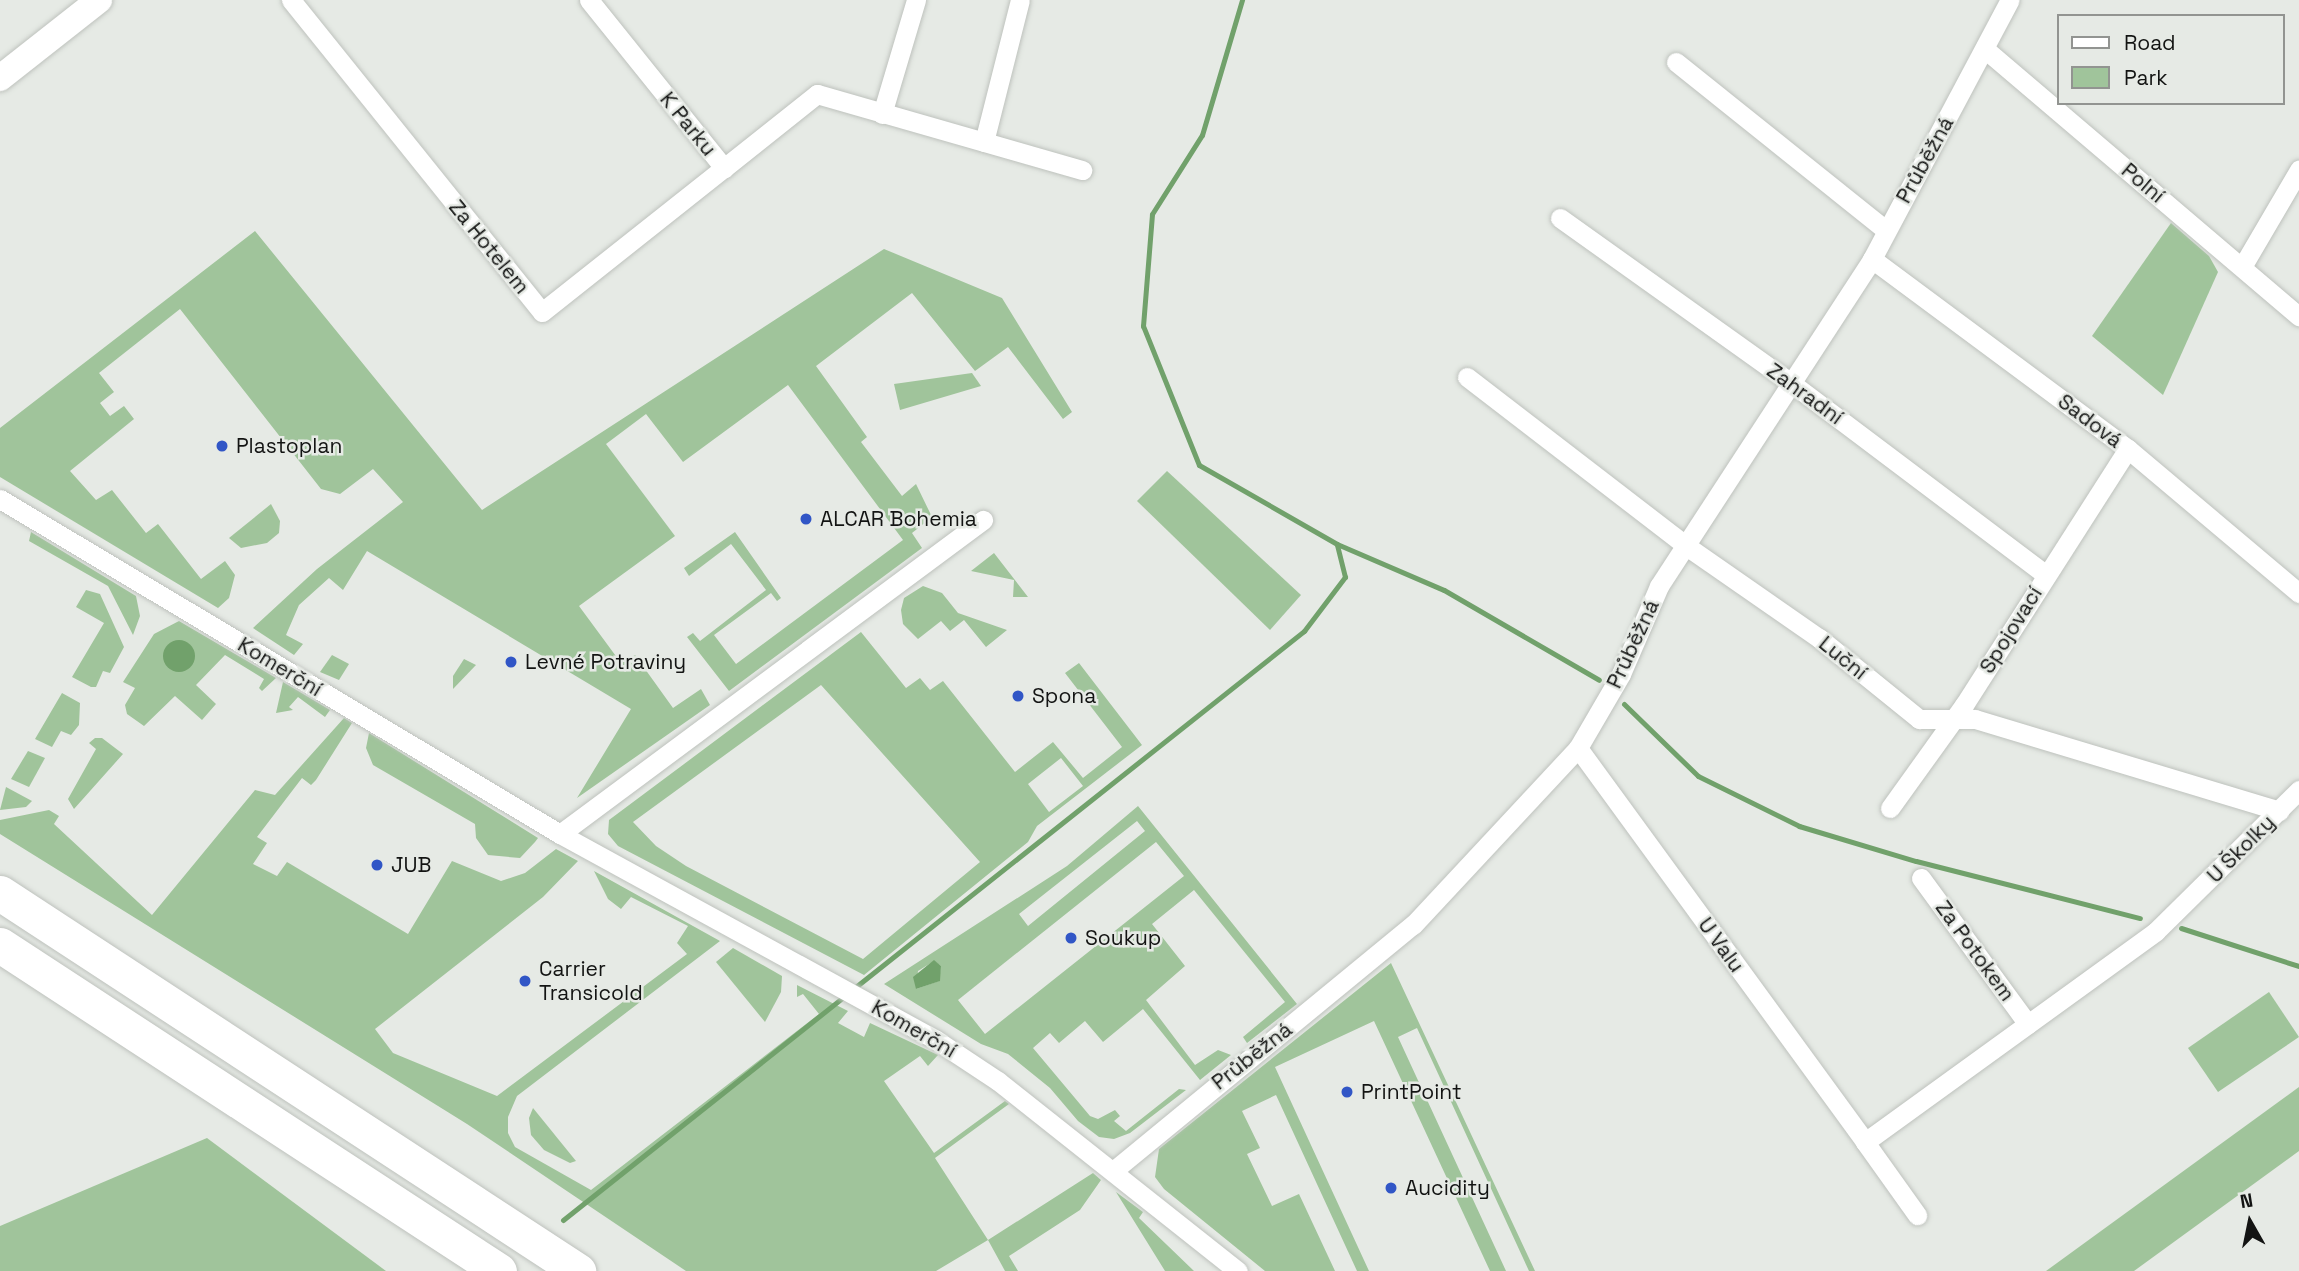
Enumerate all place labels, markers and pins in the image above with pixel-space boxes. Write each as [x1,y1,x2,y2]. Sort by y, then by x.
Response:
place label: Plastoplan [236,433,342,459]
marker: Plastoplan [214,438,230,454]
place label: ALCAR Bohemia [820,506,977,532]
marker: ALCAR Bohemia [798,511,814,527]
place label: Levné Potraviny [525,649,686,675]
marker: Levné Potraviny [503,654,519,670]
place label: Spona [1032,683,1096,709]
marker: Spona [1010,688,1026,704]
place label: JUB [391,852,431,878]
marker: JUB [369,857,385,873]
place label: Soukup [1085,925,1161,951]
marker: Soukup [1063,930,1079,946]
place label: Carrier Transicold [539,956,643,1006]
marker: Carrier Transicold [517,973,533,989]
place label: PrintPoint [1361,1079,1462,1105]
marker: PrintPoint [1339,1084,1355,1100]
place label: Aucidity [1405,1175,1490,1201]
marker: Aucidity [1383,1180,1399,1196]

